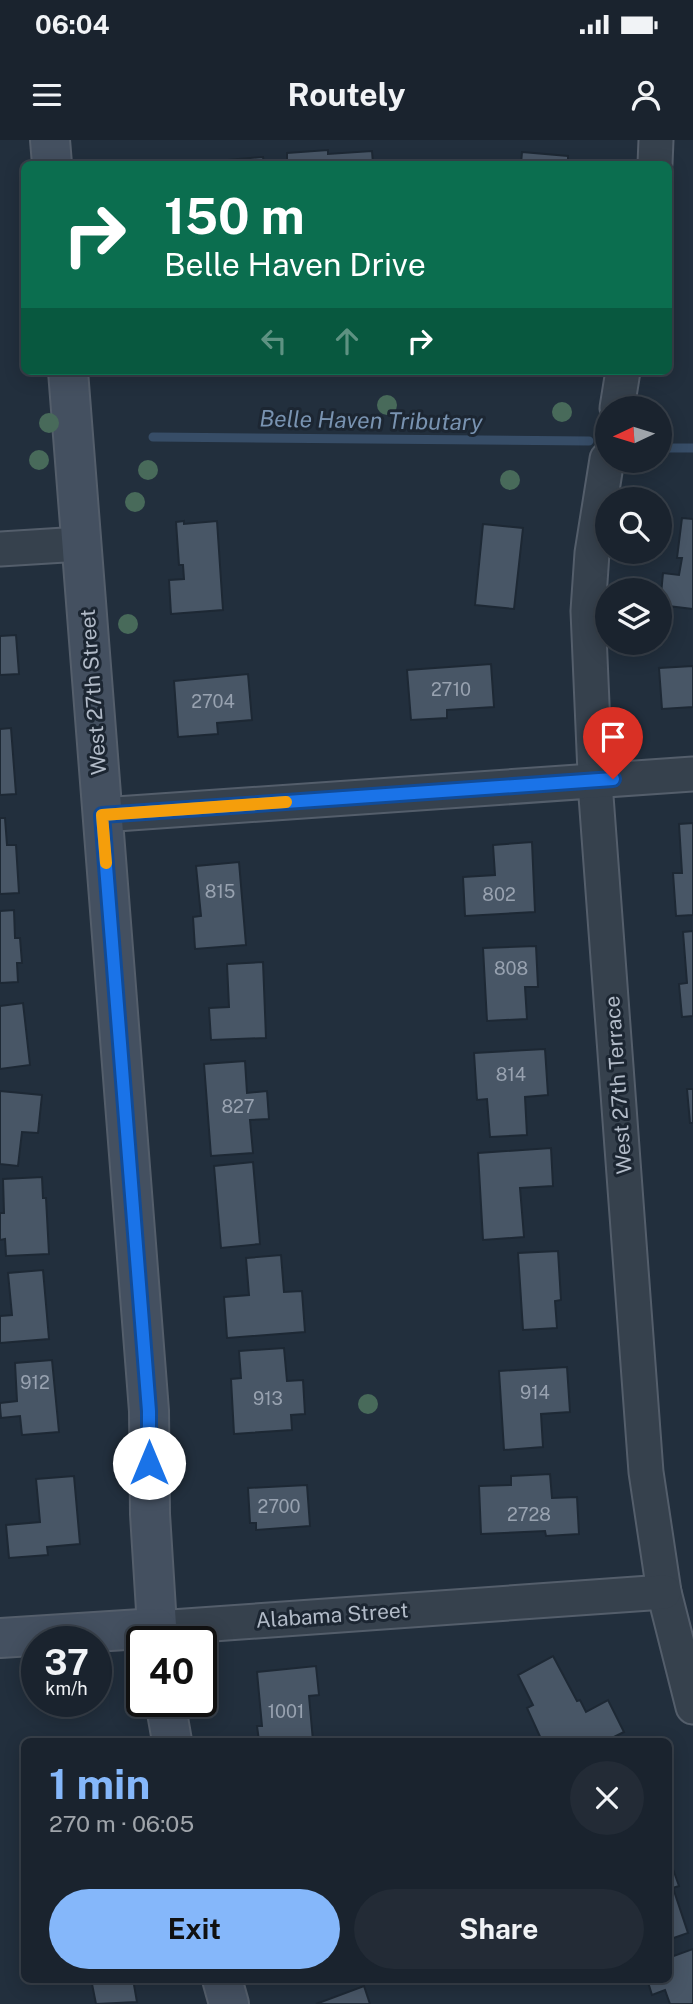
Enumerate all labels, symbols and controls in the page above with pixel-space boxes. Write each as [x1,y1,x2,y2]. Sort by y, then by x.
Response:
text: 06:04 [35,9,110,40]
icon: menu [28,76,66,114]
text: Routely [288,76,406,113]
icon: person [627,76,665,114]
text: 150 m [164,187,305,245]
icon: right [49,189,140,280]
text: Belle Haven Drive [164,246,426,283]
icon: left [255,322,293,360]
icon: ahead [328,322,366,360]
icon: right [401,322,439,360]
north arrow [595,396,672,472]
map controls [595,396,672,655]
water label: Belle Haven Tributary [259,405,484,435]
button: search [595,487,672,564]
button: layers [595,578,672,655]
street label: West 27th Street [75,608,111,776]
house number: 2710 [431,679,471,700]
house number: 2704 [191,691,235,712]
pin [583,707,643,779]
icon: arrive [594,718,632,756]
house number: 815 [205,881,235,902]
house number: 802 [482,884,516,905]
house number: 808 [494,958,528,979]
street label: West 27th Terrace [599,995,637,1175]
house number: 814 [496,1064,526,1085]
house number: 827 [221,1096,255,1117]
house number: 912 [20,1372,50,1393]
house number: 914 [520,1382,550,1403]
house number: 913 [253,1388,283,1409]
position arrow [112,1426,186,1500]
house number: 2700 [257,1496,301,1517]
house number: 2728 [507,1504,551,1525]
street label: Alabama Street [255,1597,409,1633]
speed limit sign: 40 [126,1626,217,1717]
text: 37 [44,1642,89,1683]
text: km/h [45,1678,88,1699]
house number: 1001 [268,1701,304,1722]
text: 1 min [49,1759,150,1808]
button: close [570,1761,644,1835]
text: 270 m · 06:05 [49,1810,194,1837]
button: Exit [49,1889,340,1969]
button: Share [354,1889,644,1969]

